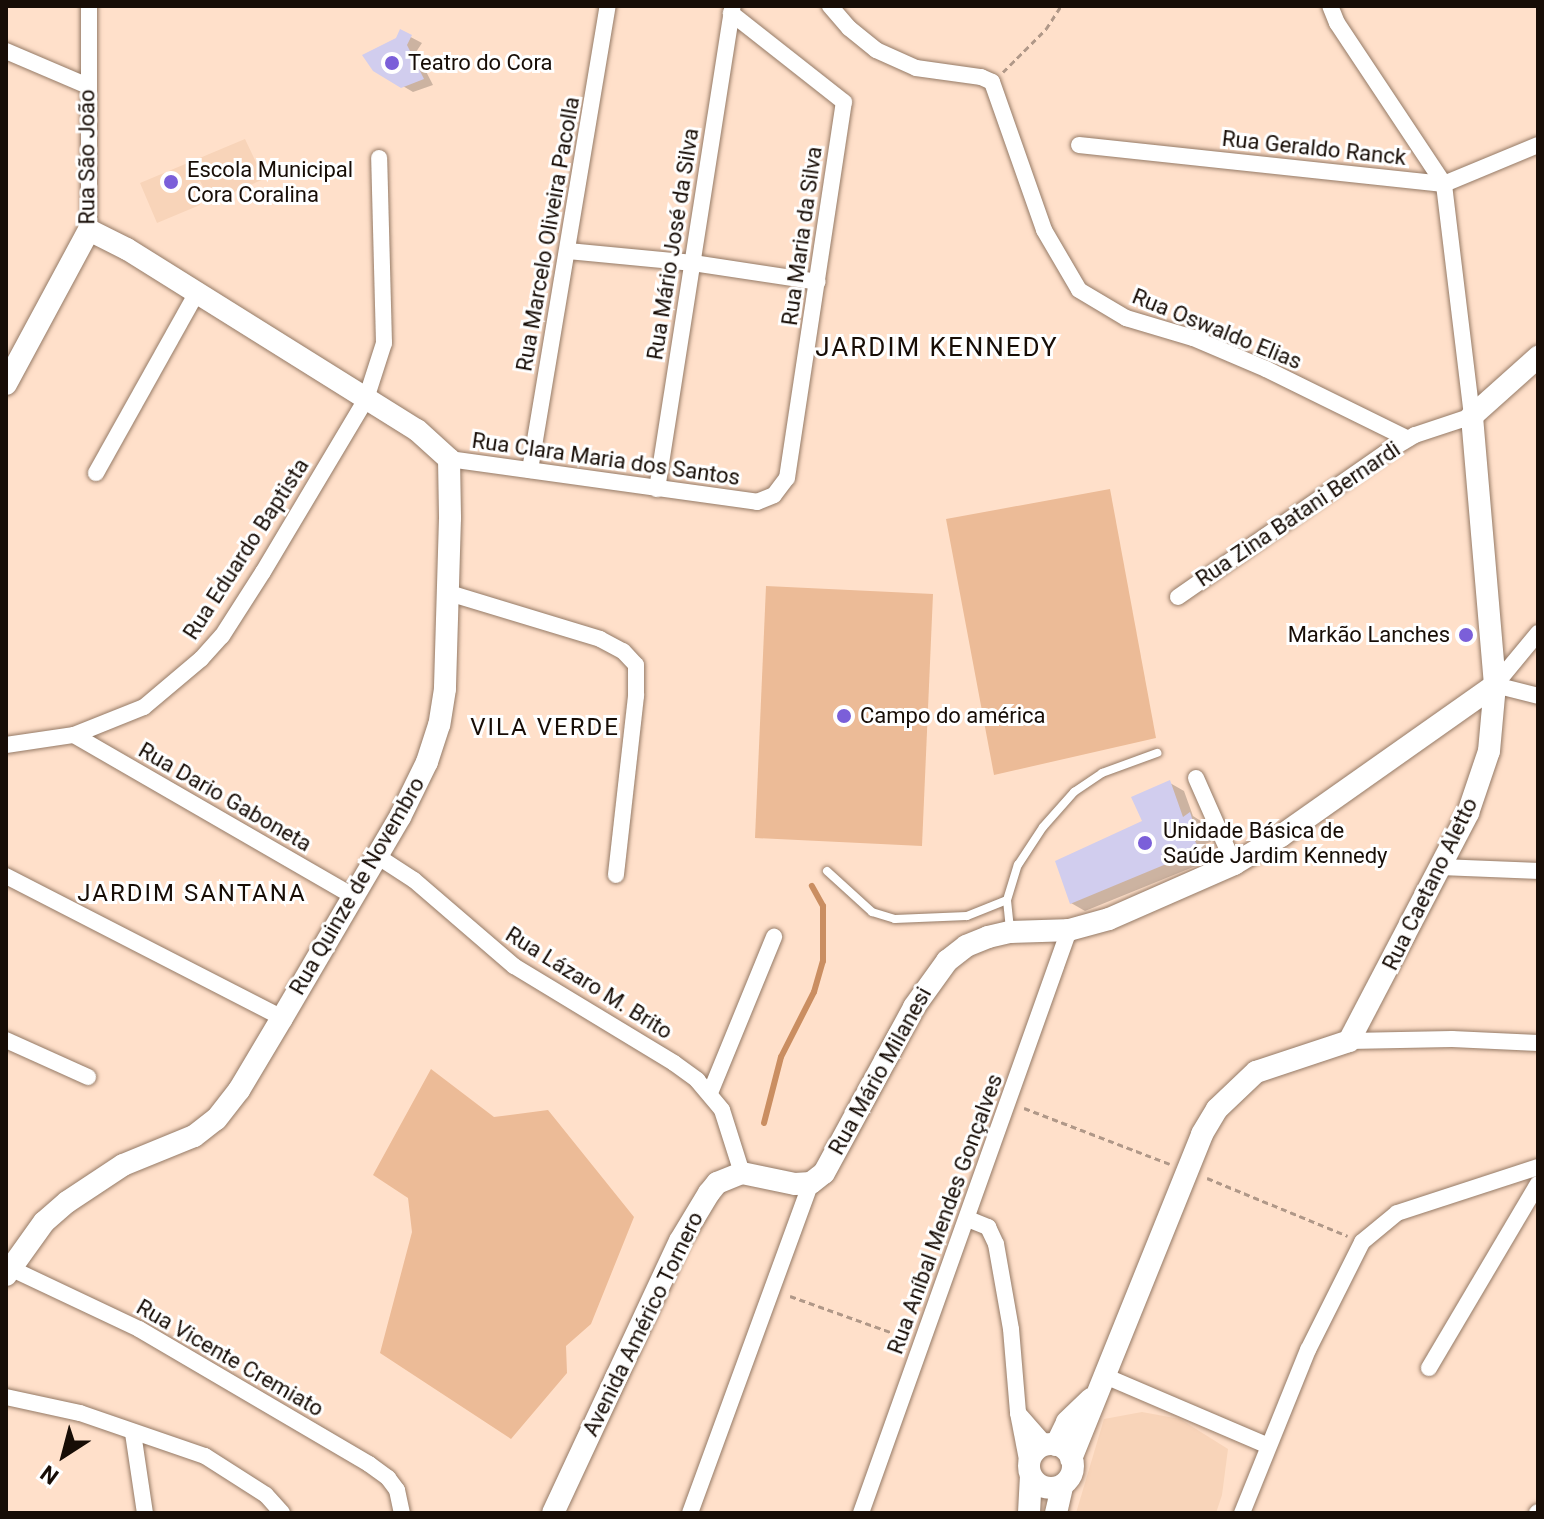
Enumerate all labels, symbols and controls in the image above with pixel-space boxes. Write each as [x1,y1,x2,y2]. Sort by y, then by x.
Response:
place label: Teatro do Cora [408,50,552,76]
marker: Teatro do Cora [383,54,401,72]
street label: Rua São João [74,89,100,225]
street label: Rua Marcelo Oliveira Pacolla [511,95,585,373]
street label: Rua Geraldo Ranck [1221,125,1407,171]
street label: Rua Mário José da Silva [642,126,704,362]
street label: Rua Maria da Silva [776,145,828,327]
place label: Escola Municipal Cora Coralina [187,156,353,208]
marker: Escola Municipal Cora Coralina [162,173,180,191]
street label: Rua Oswaldo Elias [1128,283,1306,375]
district label: JARDIM KENNEDY [815,332,1059,364]
street label: Rua Clara Maria dos Santos [470,427,742,491]
street label: Rua Zina Batani Bernardi [1191,436,1405,592]
street label: Rua Eduardo Baptista [178,453,314,645]
place label: Markão Lanches [1288,622,1450,648]
marker: Markão Lanches [1457,626,1475,644]
place label: Campo do américa [860,703,1046,729]
marker: Campo do américa [835,707,853,725]
district label: VILA VERDE [470,714,620,742]
street label: Rua Dario Gaboneta [134,737,316,857]
street label: Rua Quinze de Novembro [284,772,430,1000]
street label: Rua Caetano Aletto [1377,794,1483,974]
place label: Unidade Básica de Saúde Jardim Kennedy [1163,817,1388,868]
marker: Unidade Básica de Saúde Jardim Kennedy [1134,832,1156,854]
district label: JARDIM SANTANA [77,880,307,908]
street label: Rua Lázaro M. Brito [501,921,677,1045]
street label: Rua Mário Milanesi [823,983,937,1159]
street label: Rua Aníbal Mendes Gonçalves [882,1070,1008,1358]
street label: Avenida Américo Tornero [577,1207,709,1441]
street label: Rua Vicente Cremiato [132,1294,328,1422]
north arrow [24,1415,104,1495]
text: N [36,1460,63,1489]

